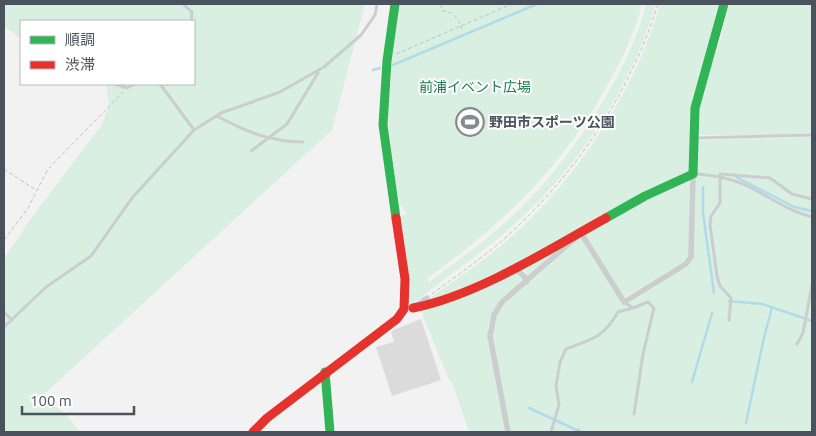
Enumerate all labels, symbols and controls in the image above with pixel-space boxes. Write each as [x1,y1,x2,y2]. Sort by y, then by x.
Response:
legend [20,20,195,85]
text: 順調 [65,31,95,48]
text: 渋滞 [65,56,95,73]
park label: 前浦イベント広場 [419,79,531,95]
sports icon: 野田市スポーツ公園 [455,107,485,137]
place label: 野田市スポーツ公園 [489,114,615,130]
scale bar [22,384,135,416]
text: 100 m [30,392,72,409]

